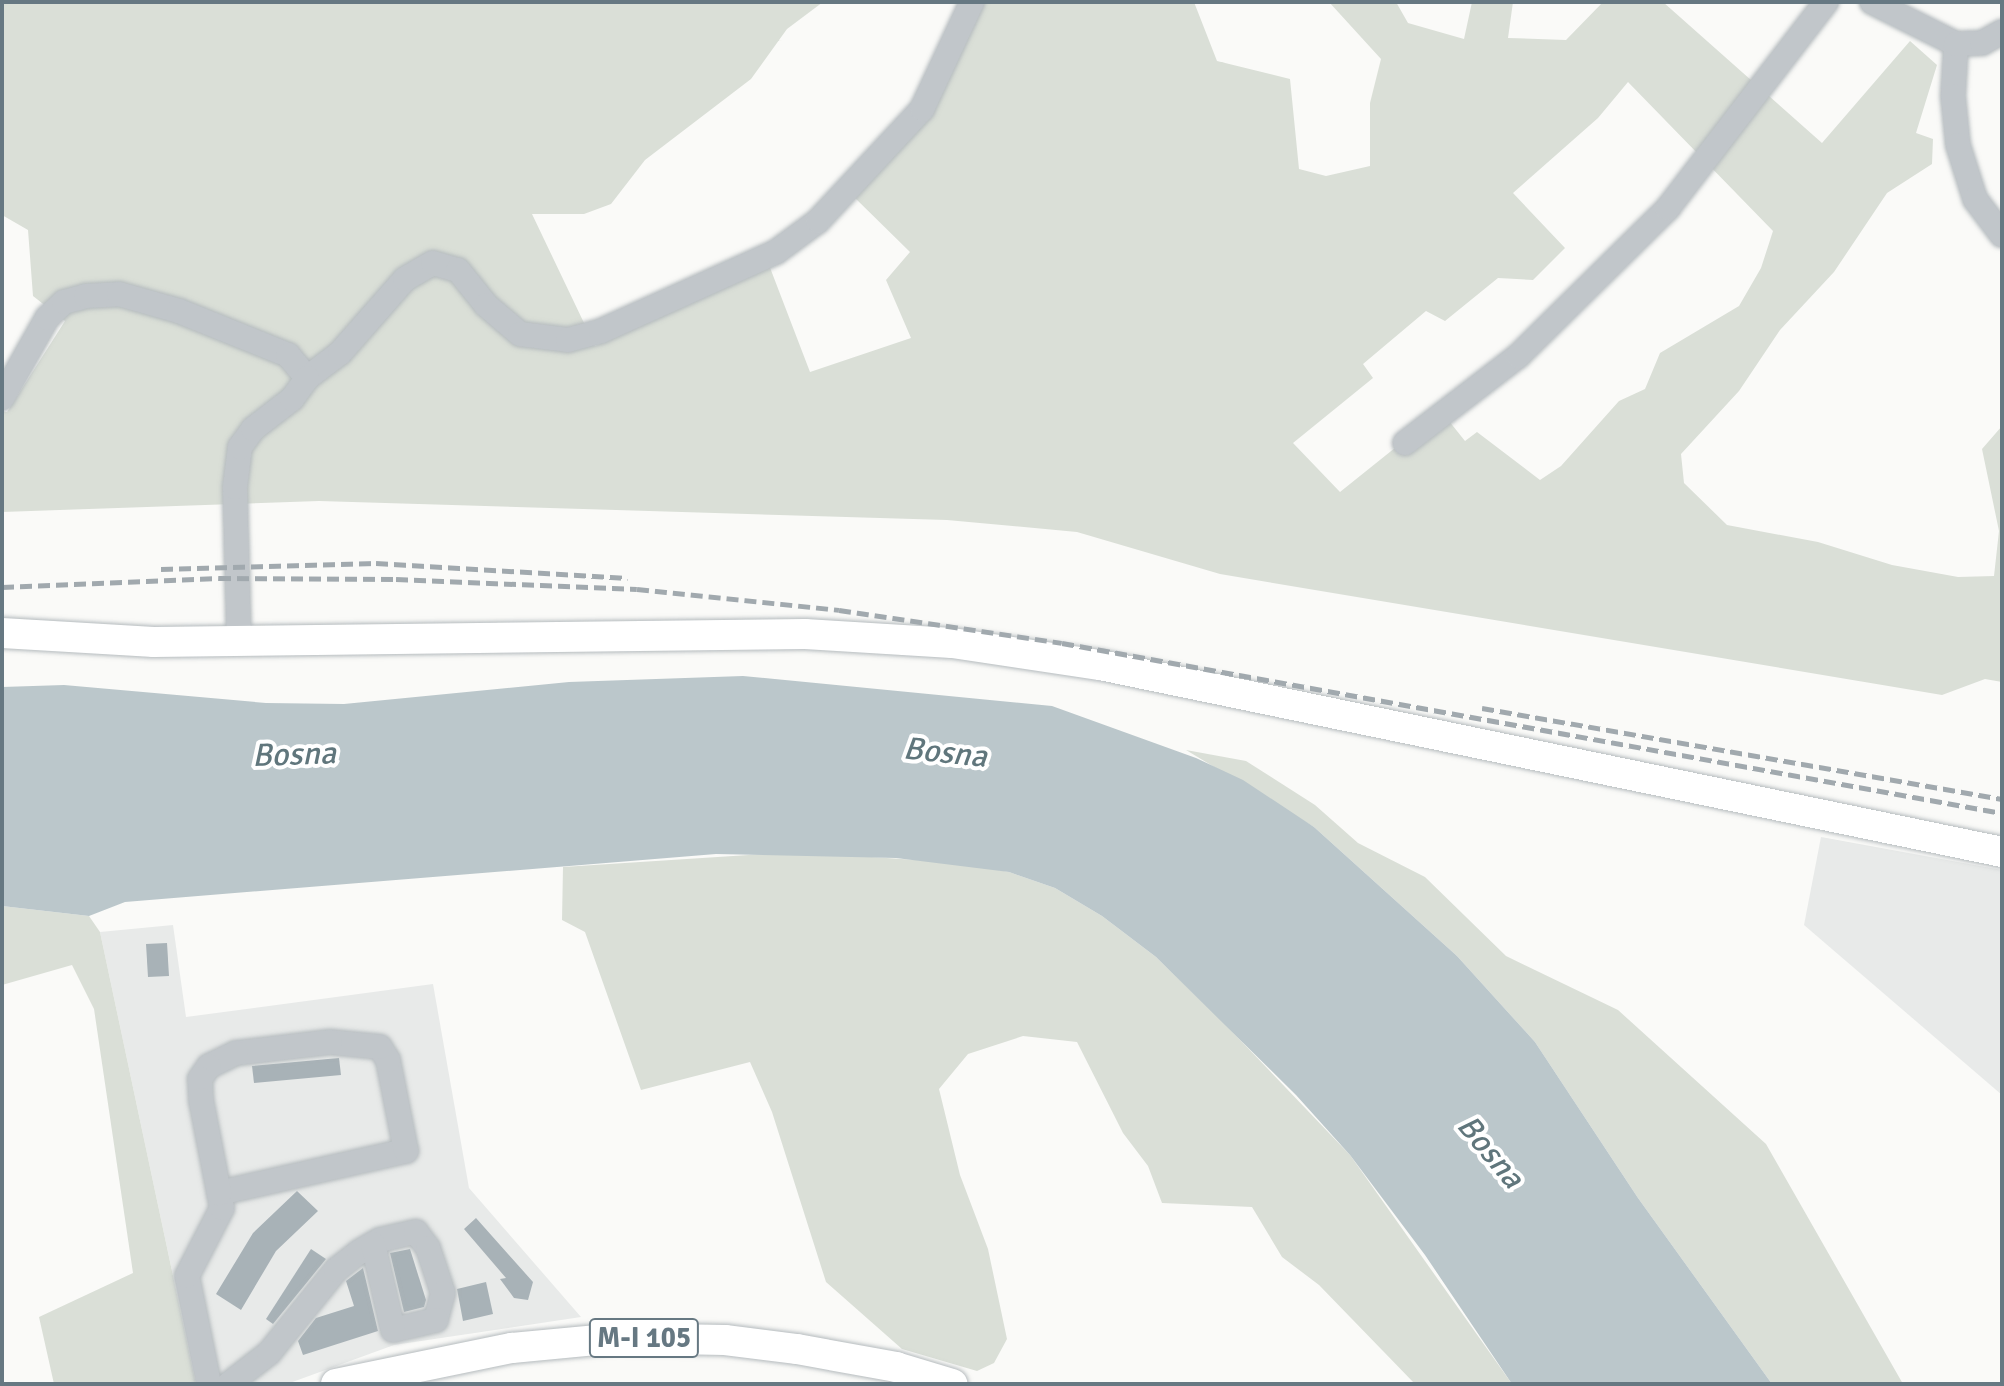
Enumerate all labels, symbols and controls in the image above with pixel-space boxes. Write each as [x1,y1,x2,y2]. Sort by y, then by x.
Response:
water label: Bosna [901,730,989,776]
water label: Bosna [252,734,336,776]
water label: Bosna [1448,1108,1532,1196]
road number: M-I 105 [588,1314,700,1362]

